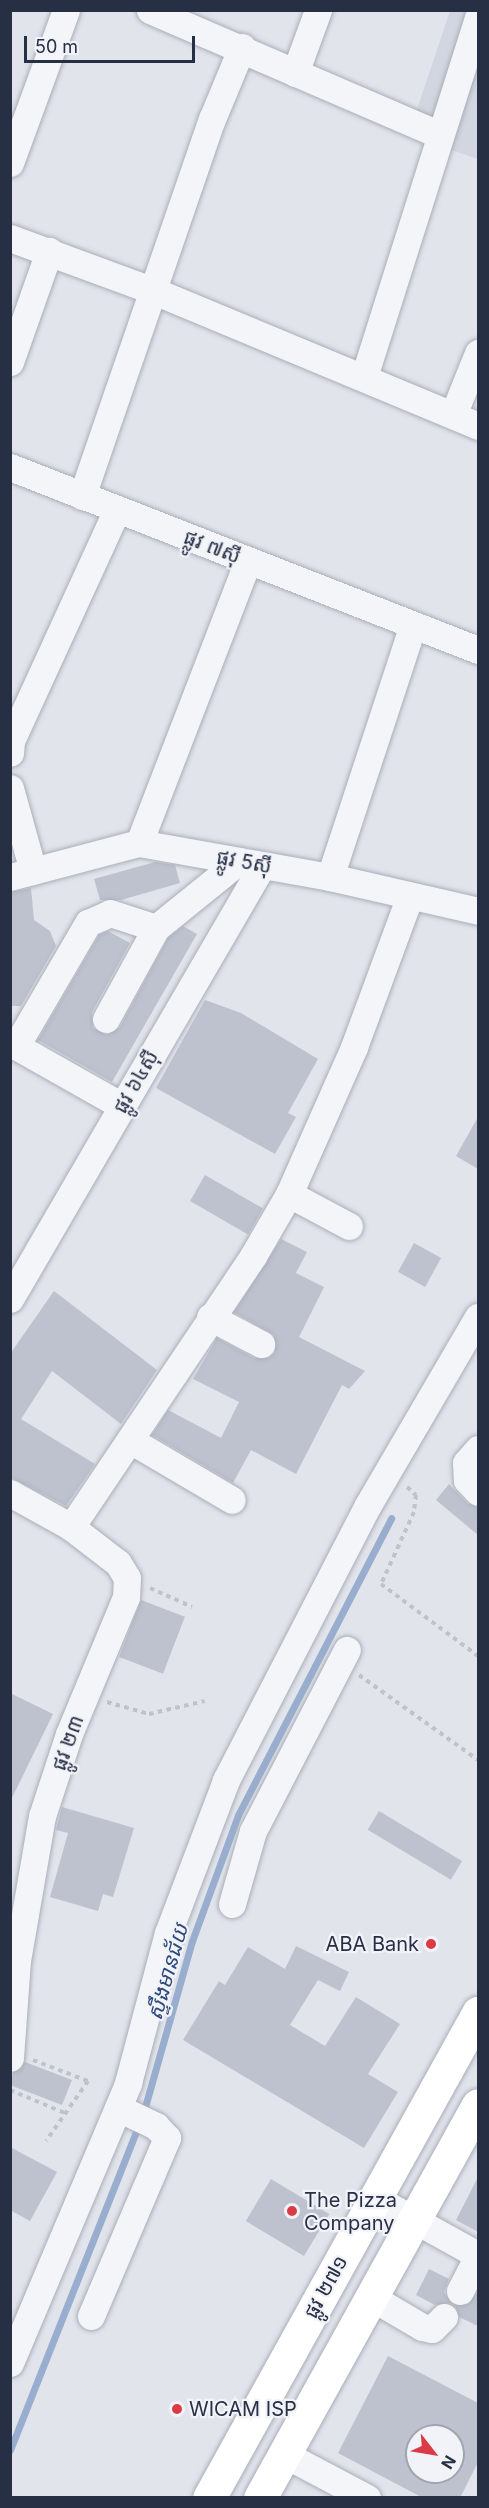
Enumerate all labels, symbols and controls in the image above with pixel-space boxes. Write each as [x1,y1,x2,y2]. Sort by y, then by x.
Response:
scale bar [27,24,198,62]
text: 50 m [35,36,78,57]
street label: ផ្លូវ ៧ស៊ី [180,525,244,569]
street label: ផ្លូវ 5ស៊ី [215,845,273,879]
street label: ផ្លូវ ៦៤ស៊ី [108,1046,164,1118]
street label: ផ្លូវ ២៣ [47,1712,89,1774]
water label: ស្ទឹងមានជ័យ [142,1921,194,2023]
place label: ABA Bank [326,1932,419,1956]
marker: ABA Bank [424,1937,438,1951]
place label: The Pizza Company [304,2188,397,2235]
marker: The Pizza Company [285,2204,299,2218]
street label: ផ្លូវ ២៧១ [299,2251,353,2323]
place label: WICAM ISP [189,2397,297,2421]
marker: WICAM ISP [170,2402,184,2416]
north arrow [405,2424,465,2484]
text: N [437,2452,460,2473]

